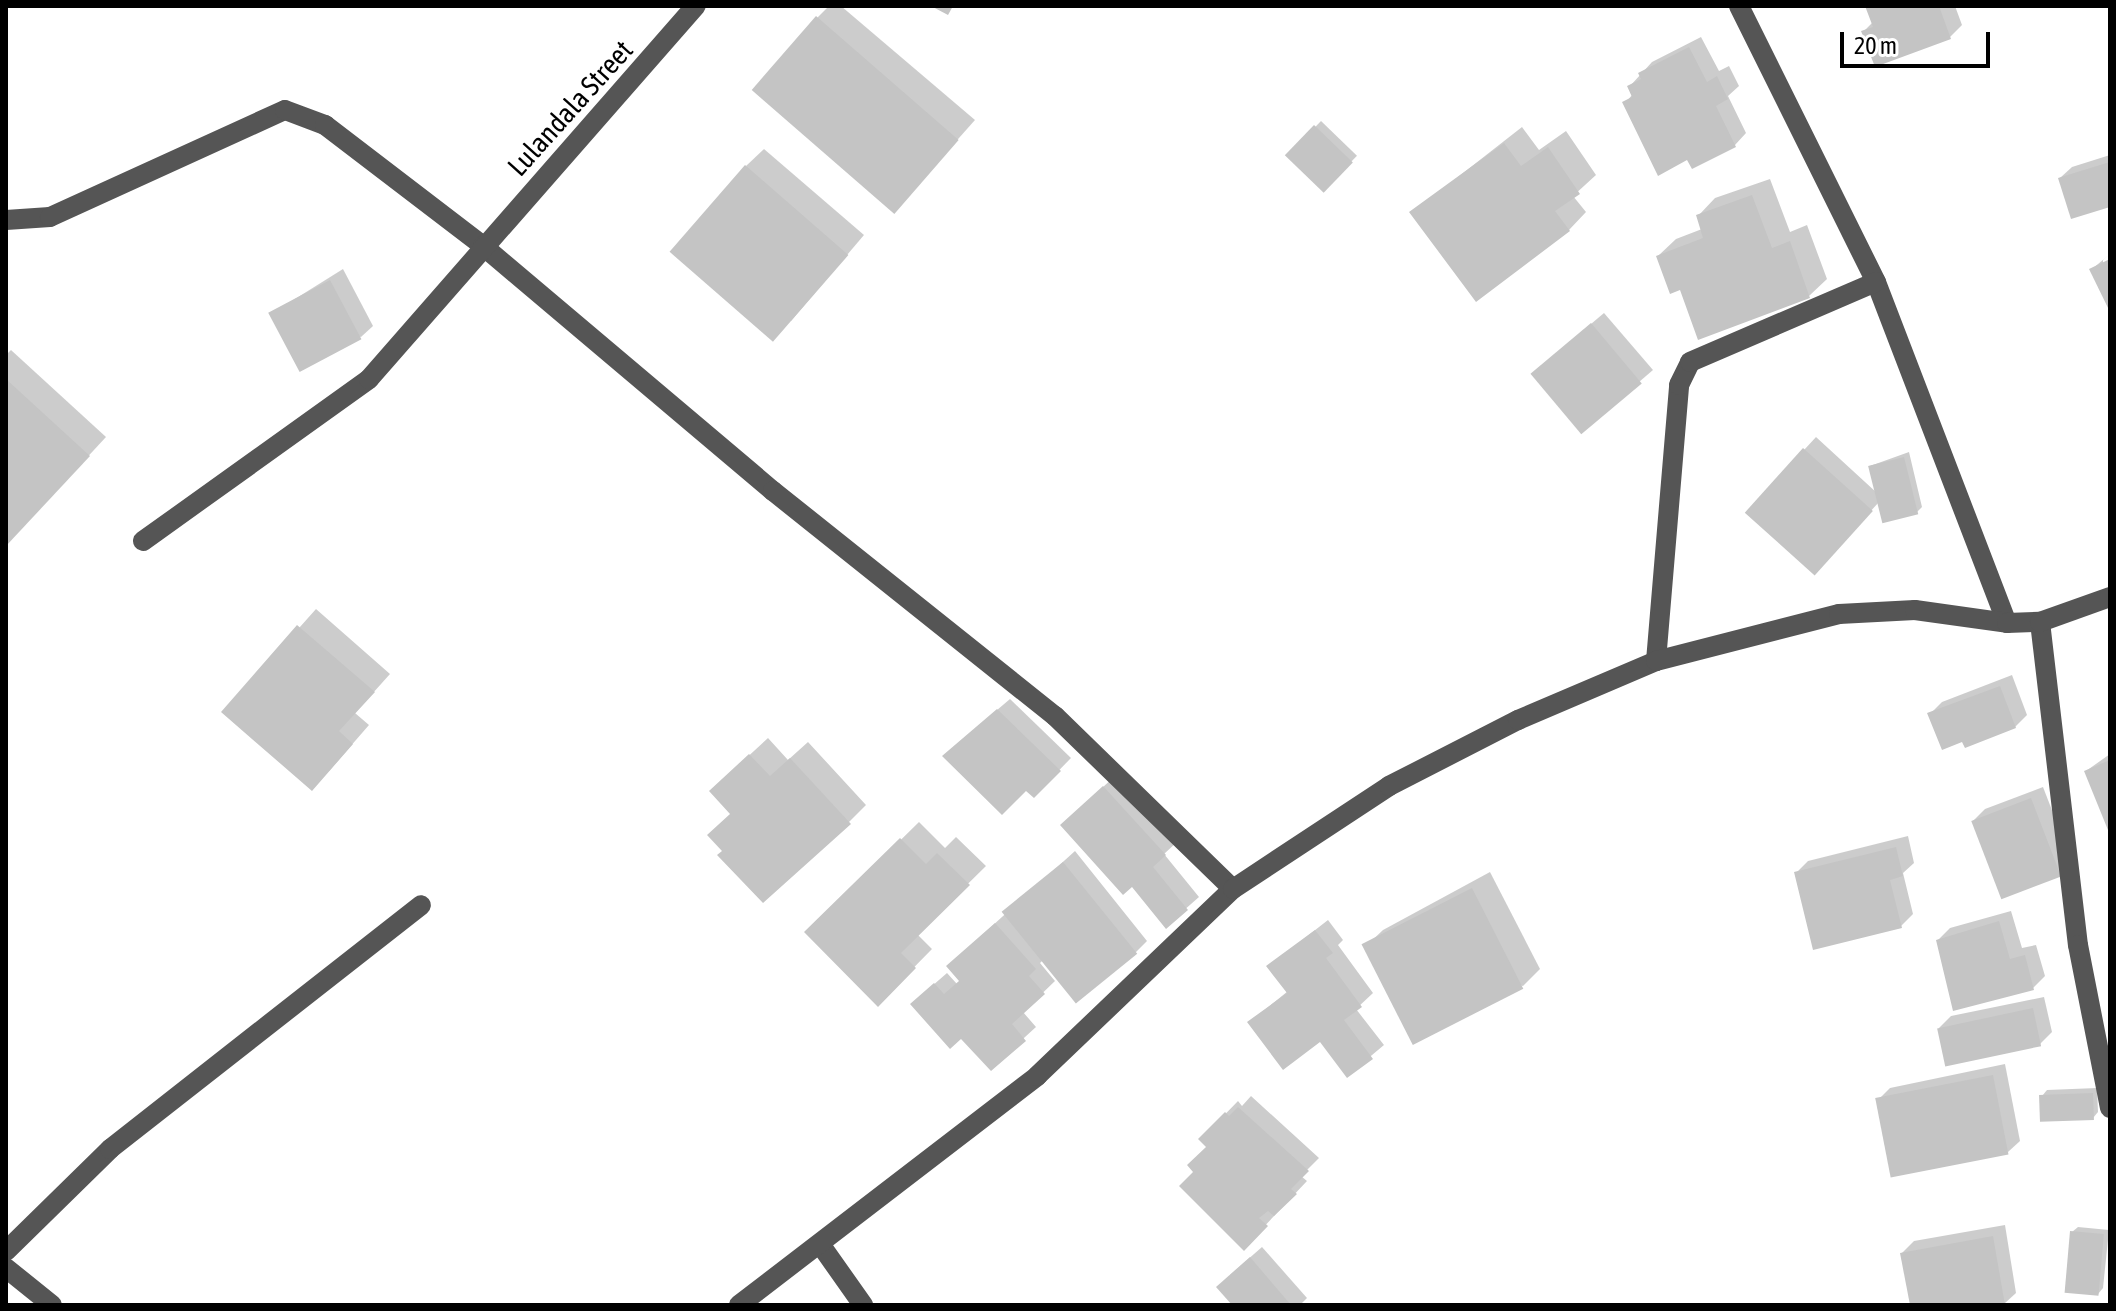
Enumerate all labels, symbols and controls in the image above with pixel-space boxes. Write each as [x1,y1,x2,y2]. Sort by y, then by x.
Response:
scale bar [1844,16,1994,66]
text: 20 m [1854,32,1897,59]
street label: Lulandala Street [501,33,639,183]

